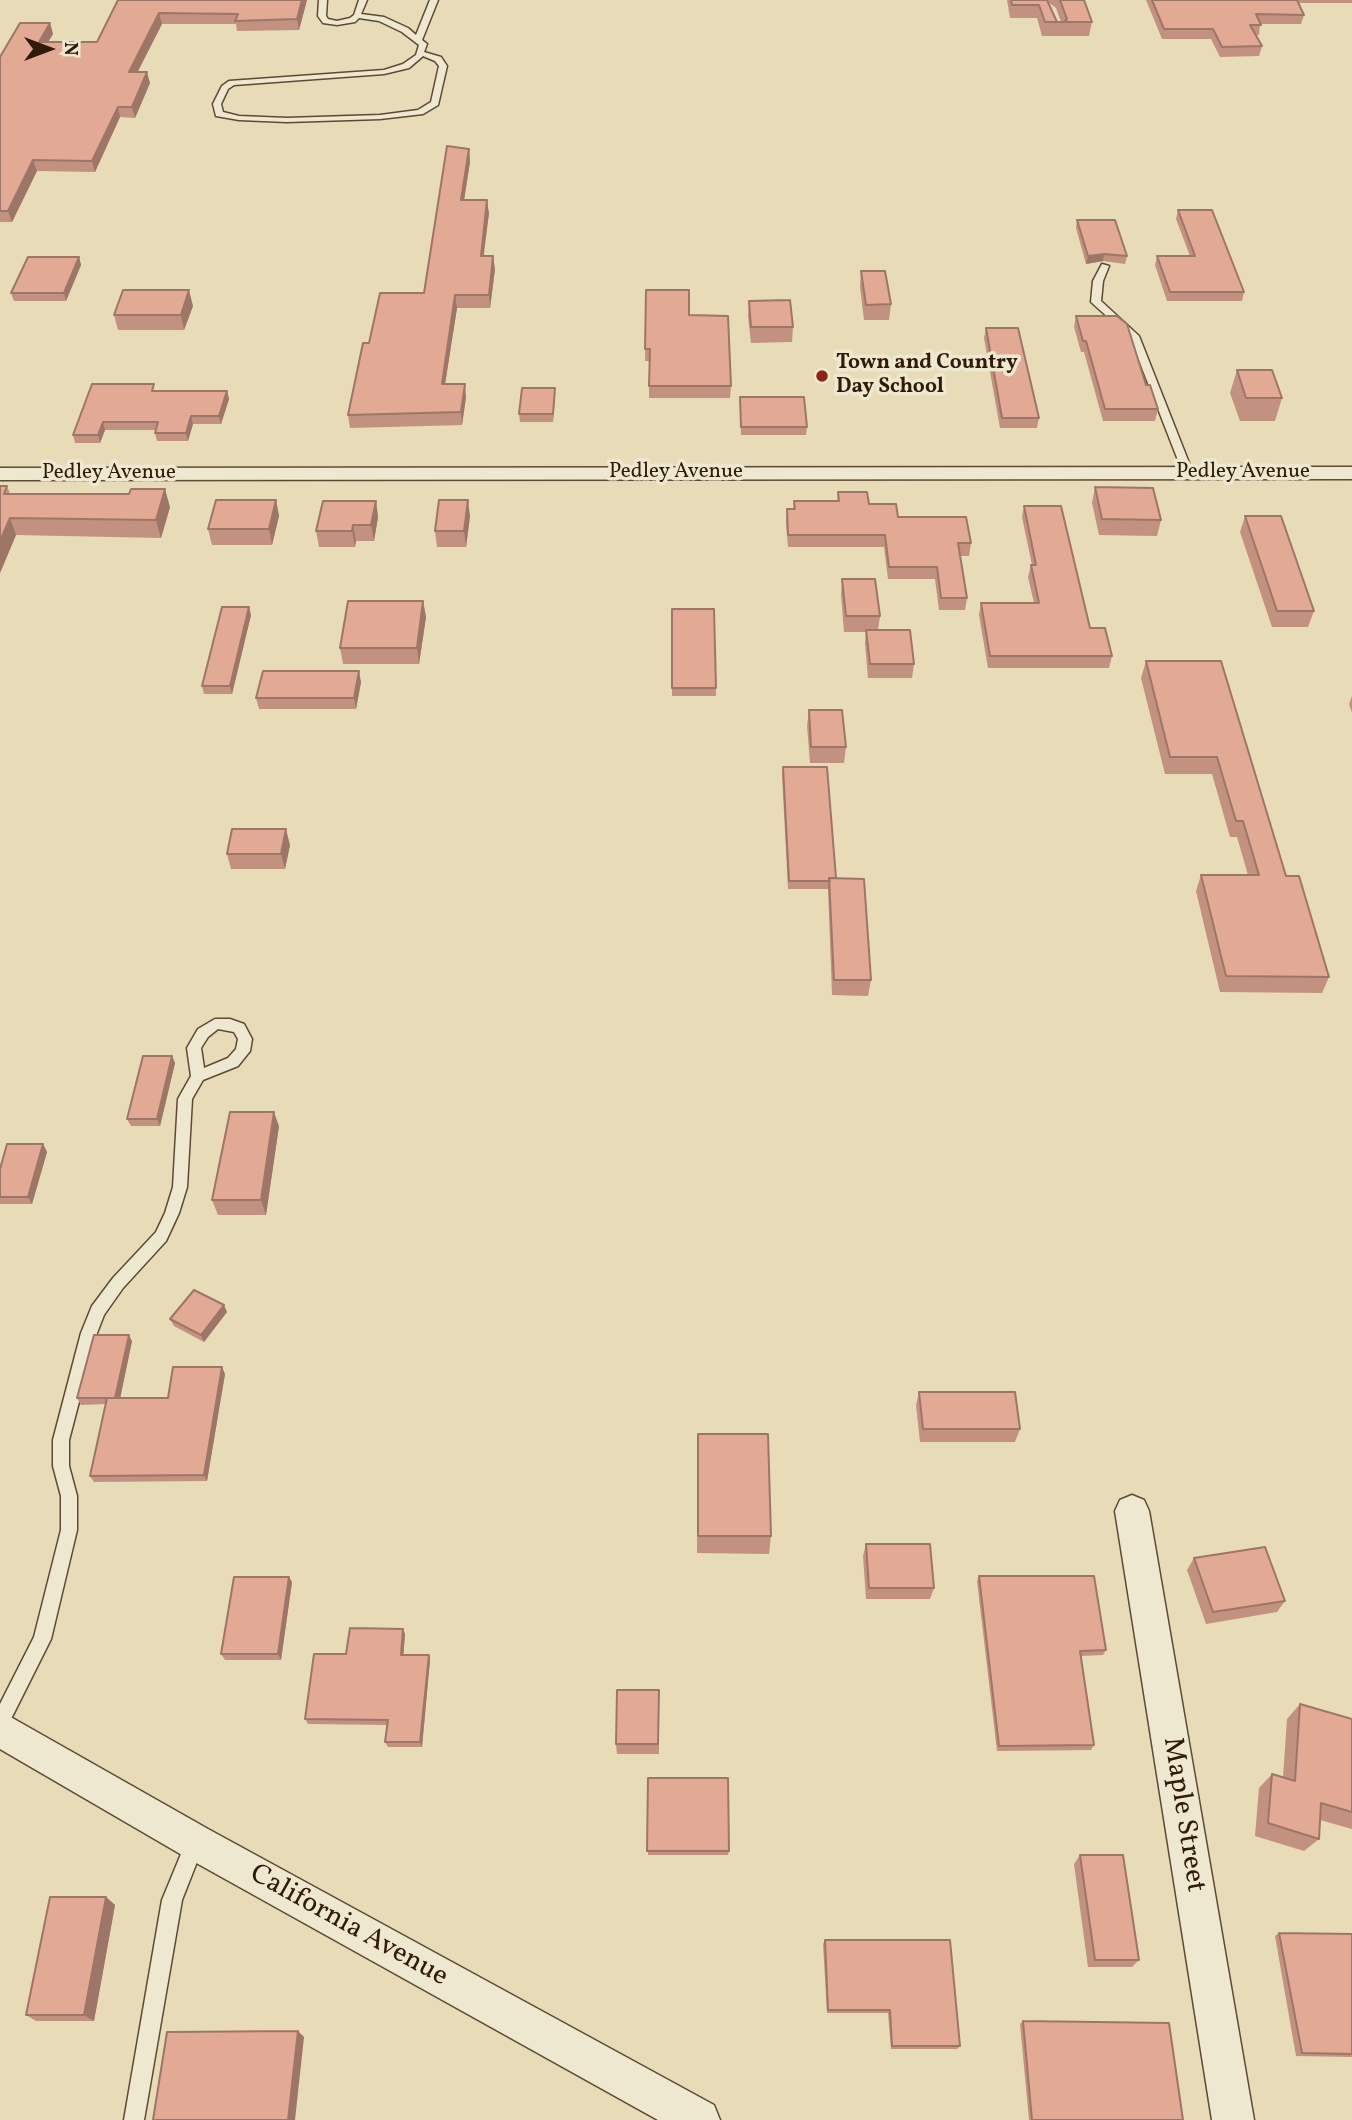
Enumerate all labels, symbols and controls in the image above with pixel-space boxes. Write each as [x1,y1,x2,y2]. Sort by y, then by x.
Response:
north arrow [14,14,84,84]
text: N [57,42,83,56]
place label: Town and Country Day School [836,351,1018,401]
marker: Town and Country Day School [814,368,830,384]
street label: Pedley Avenue [609,460,743,486]
street label: Pedley Avenue [1176,460,1310,486]
street label: Pedley Avenue [42,461,176,487]
street label: Maple Street [1153,1735,1211,1895]
street label: California Avenue [243,1859,453,1995]

